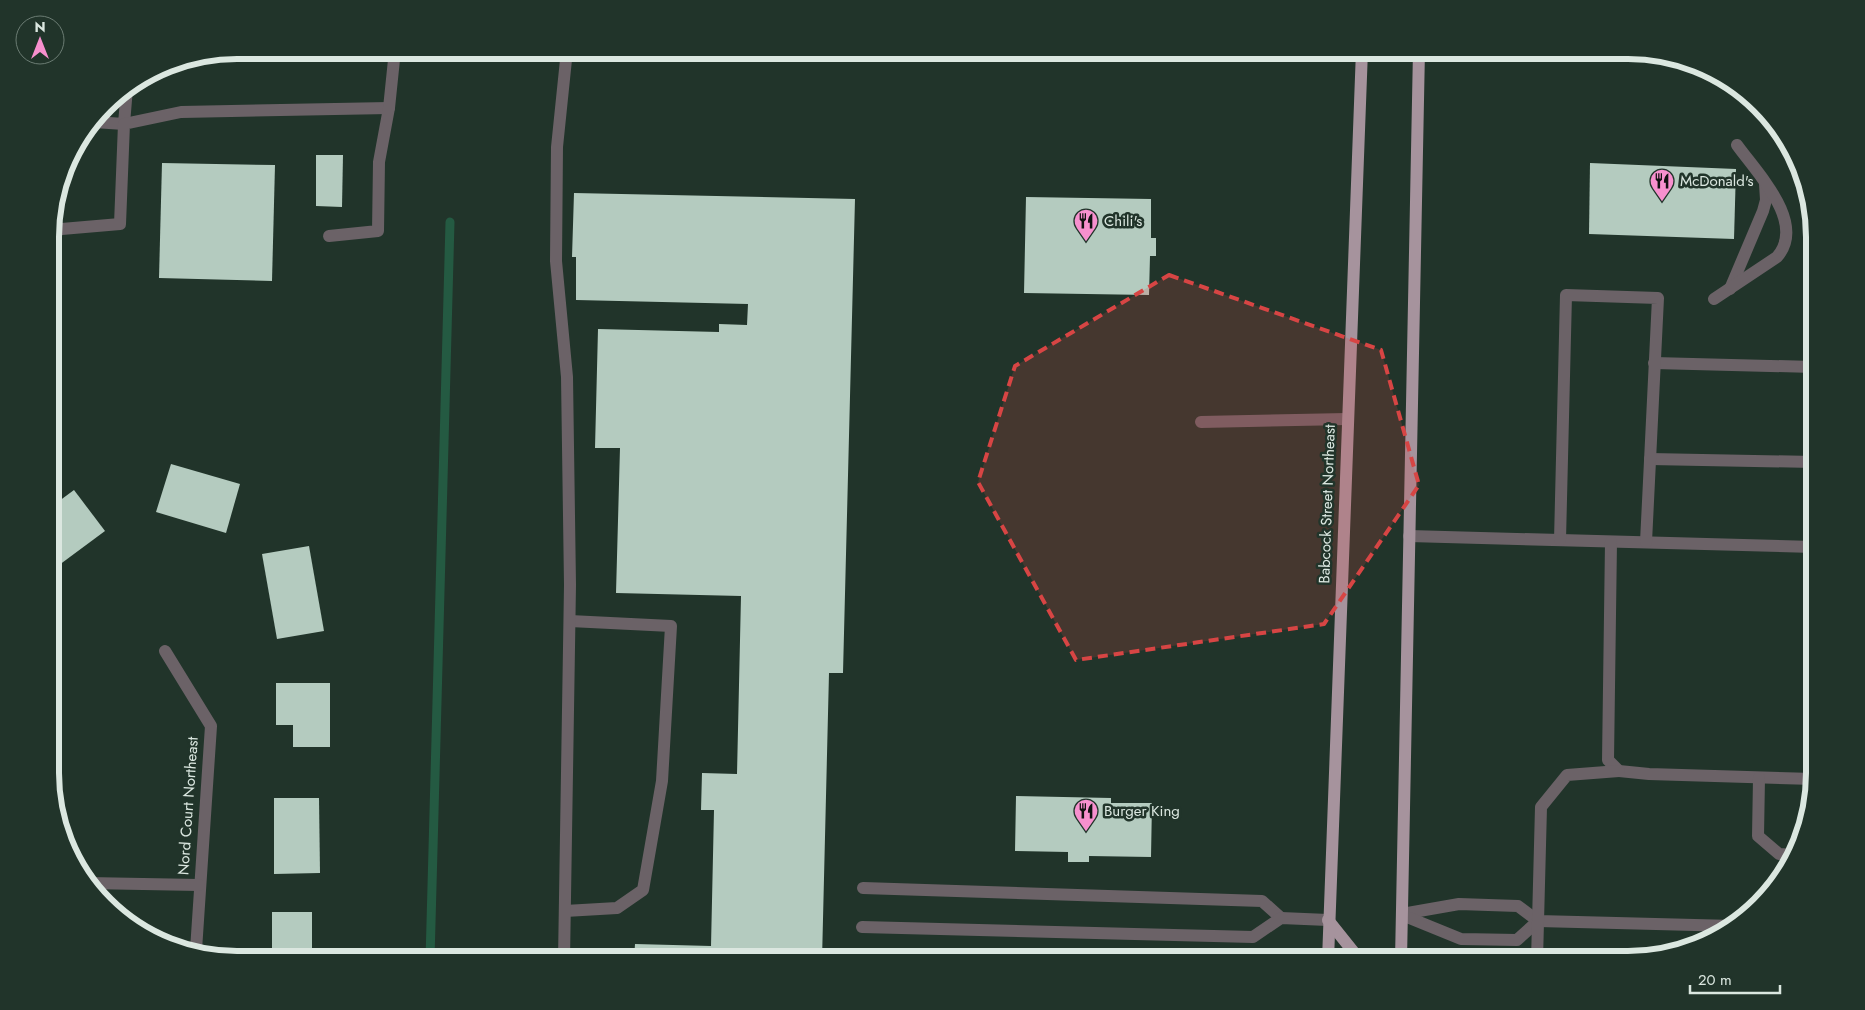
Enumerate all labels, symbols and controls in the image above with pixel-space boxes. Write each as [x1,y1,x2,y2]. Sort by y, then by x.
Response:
north arrow [15,15,65,65]
text: N [34,17,46,37]
restaurant icon: McDonald's [1649,168,1675,202]
place label: McDonald's [1680,170,1754,192]
restaurant icon: Chili's [1073,208,1099,242]
place label: Chili's [1104,210,1142,232]
street label: Babcock Street Northeast [1313,424,1341,584]
street label: Nord Court Northeast [172,736,204,876]
restaurant icon: Burger King [1073,798,1099,832]
place label: Burger King [1104,800,1180,822]
scale bar [1690,962,1780,994]
text: 20 m [1698,969,1732,991]

